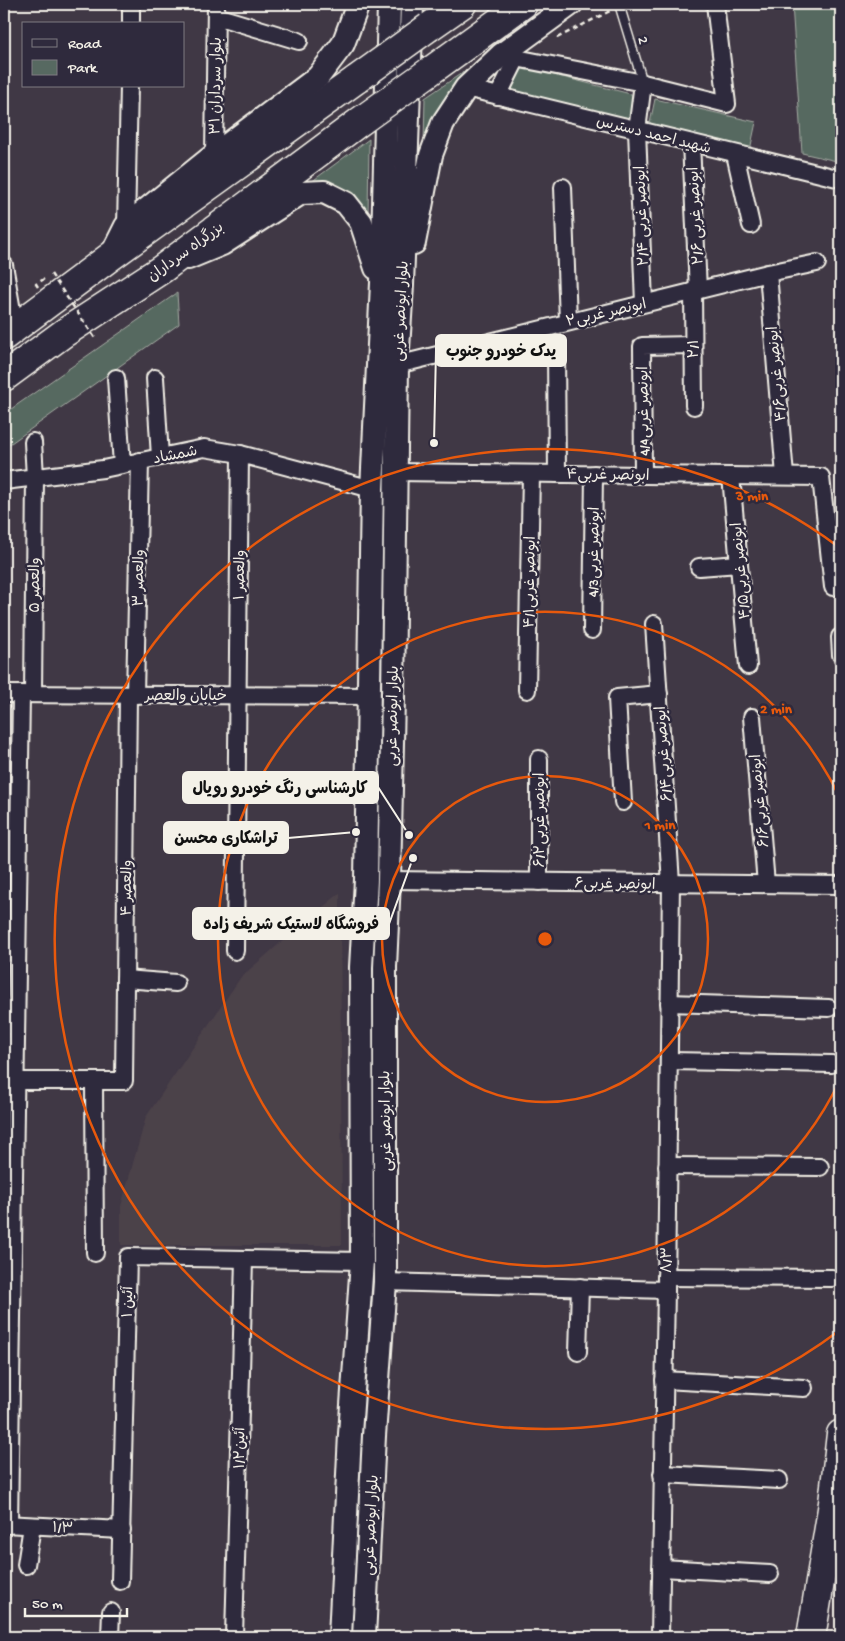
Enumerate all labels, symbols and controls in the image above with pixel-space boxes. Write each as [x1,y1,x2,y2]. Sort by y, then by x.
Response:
legend [22,22,185,88]
street label: 2 [632,35,652,47]
text: Road [68,36,102,54]
street label: بلوار سرداران ۳۱ [207,37,227,135]
text: Park [67,60,98,78]
street label: شهید احمد دسترس [594,113,713,159]
street label: ابونصر غربی ۲/۴ [632,165,654,266]
street label: ابونصر غربی ۲/۶ [685,166,709,266]
street label: بزرگراه سرداران [143,217,228,286]
street label: بلوار ابونصر غربی [390,260,414,362]
street label: ۲ابونصر غربی [564,296,648,332]
street label: ۴/۶ابونصر غربی [765,325,791,422]
callout: یدک خودرو جنوب [436,335,566,366]
street label: ۲/۱ [686,339,704,359]
text: یدک خودرو جنوب [446,343,556,363]
street label: 4/4ابونصر غربی [635,366,655,456]
street label: شمشاد [152,443,199,469]
street label: ۴ابونصر غربی [566,466,650,486]
text: 3 min [735,488,769,506]
street label: 4/3ابونصر غربی [585,507,605,597]
street label: ۴/۵ابونصر غربی [729,522,755,620]
street label: ۴/۱ابونصر غربی [521,536,541,628]
street label: والعصر ۳ [130,549,149,607]
street label: والعصر ۱ [232,550,250,600]
street label: والعصر ۵ [27,557,45,613]
street label: بلوار ابونصر غربی [384,665,404,767]
street label: خیابان والعصر [143,688,227,706]
text: 2 min [760,701,793,719]
street label: ۶/۴ابونصر غربی [653,705,677,802]
street label: ۶/۶ابونصر غربی [748,753,774,848]
callout: کارشناسی رنگ خودرو رویال [183,772,378,803]
street label: ۶/۲ابونصر غربی [532,773,550,867]
text: کارشناسی رنگ خودرو رویال [192,778,368,800]
text: 1 min [644,817,676,835]
callout: تراشکاری محسن [164,822,288,853]
text: تراشکاری محسن [174,830,279,850]
street label: والعصر ۴ [119,860,137,916]
street label: ۶ابونصر غربی [574,875,656,895]
callout: فروشگاه لاستیک شریف زاده [193,908,389,939]
text: فروشگاه لاستیک شریف زاده [203,914,379,936]
centre of rings [536,930,554,948]
street label: بلوار ابونصر غربی [377,1070,397,1172]
street label: ۸/۳ [659,1247,677,1273]
street label: آئین ۱ [119,1285,138,1318]
street label: ۱/۲آئین [231,1426,250,1469]
street label: بلوار ابونصر غربی [360,1474,384,1576]
street label: ۱/۳ [52,1519,74,1539]
scale bar [25,1586,128,1618]
text: 50 m [32,1596,63,1614]

